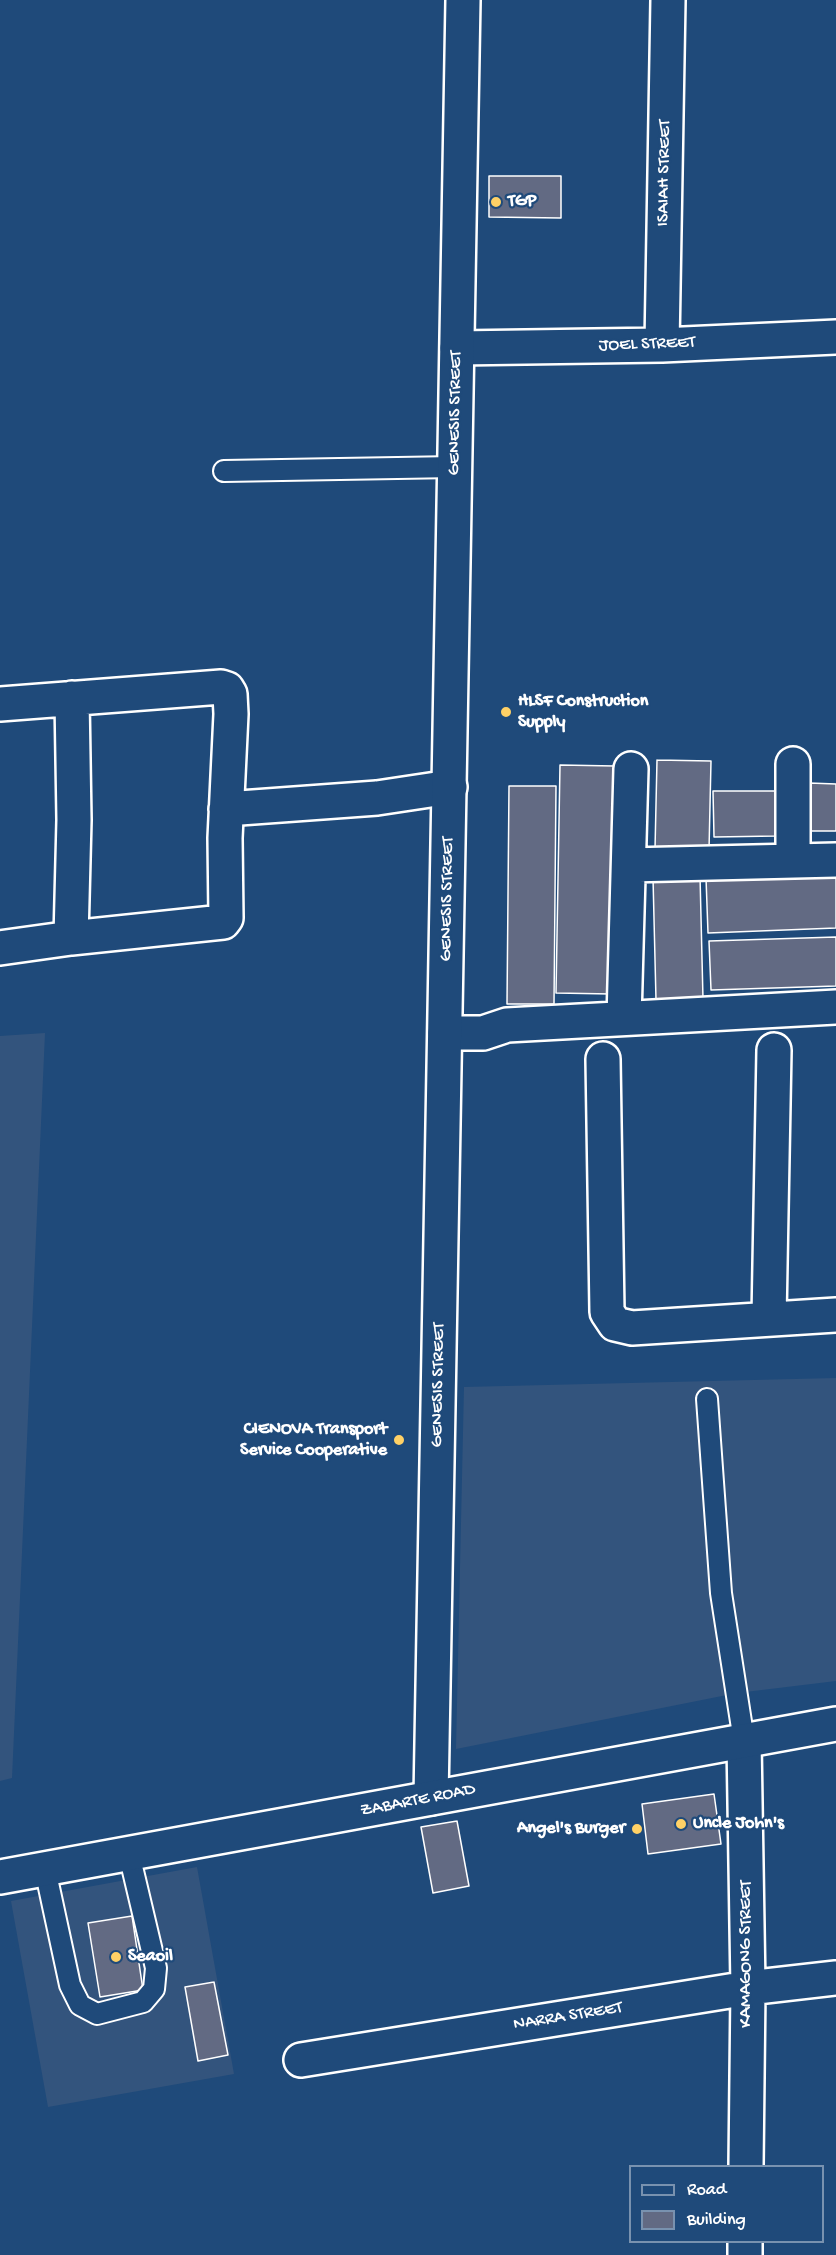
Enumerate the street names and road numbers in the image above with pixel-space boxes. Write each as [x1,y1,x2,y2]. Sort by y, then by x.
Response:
street label: ISAIAH STREET [653,119,677,227]
street label: JOEL STREET [598,333,696,357]
street label: GENESIS STREET [444,350,468,476]
street label: GENESIS STREET [436,836,460,962]
street label: GENESIS STREET [427,1322,451,1448]
street label: ZABARTE ROAD [359,1779,477,1823]
street label: KAMAGONG STREET [736,1880,758,2028]
street label: NARRA STREET [512,1998,624,2036]

